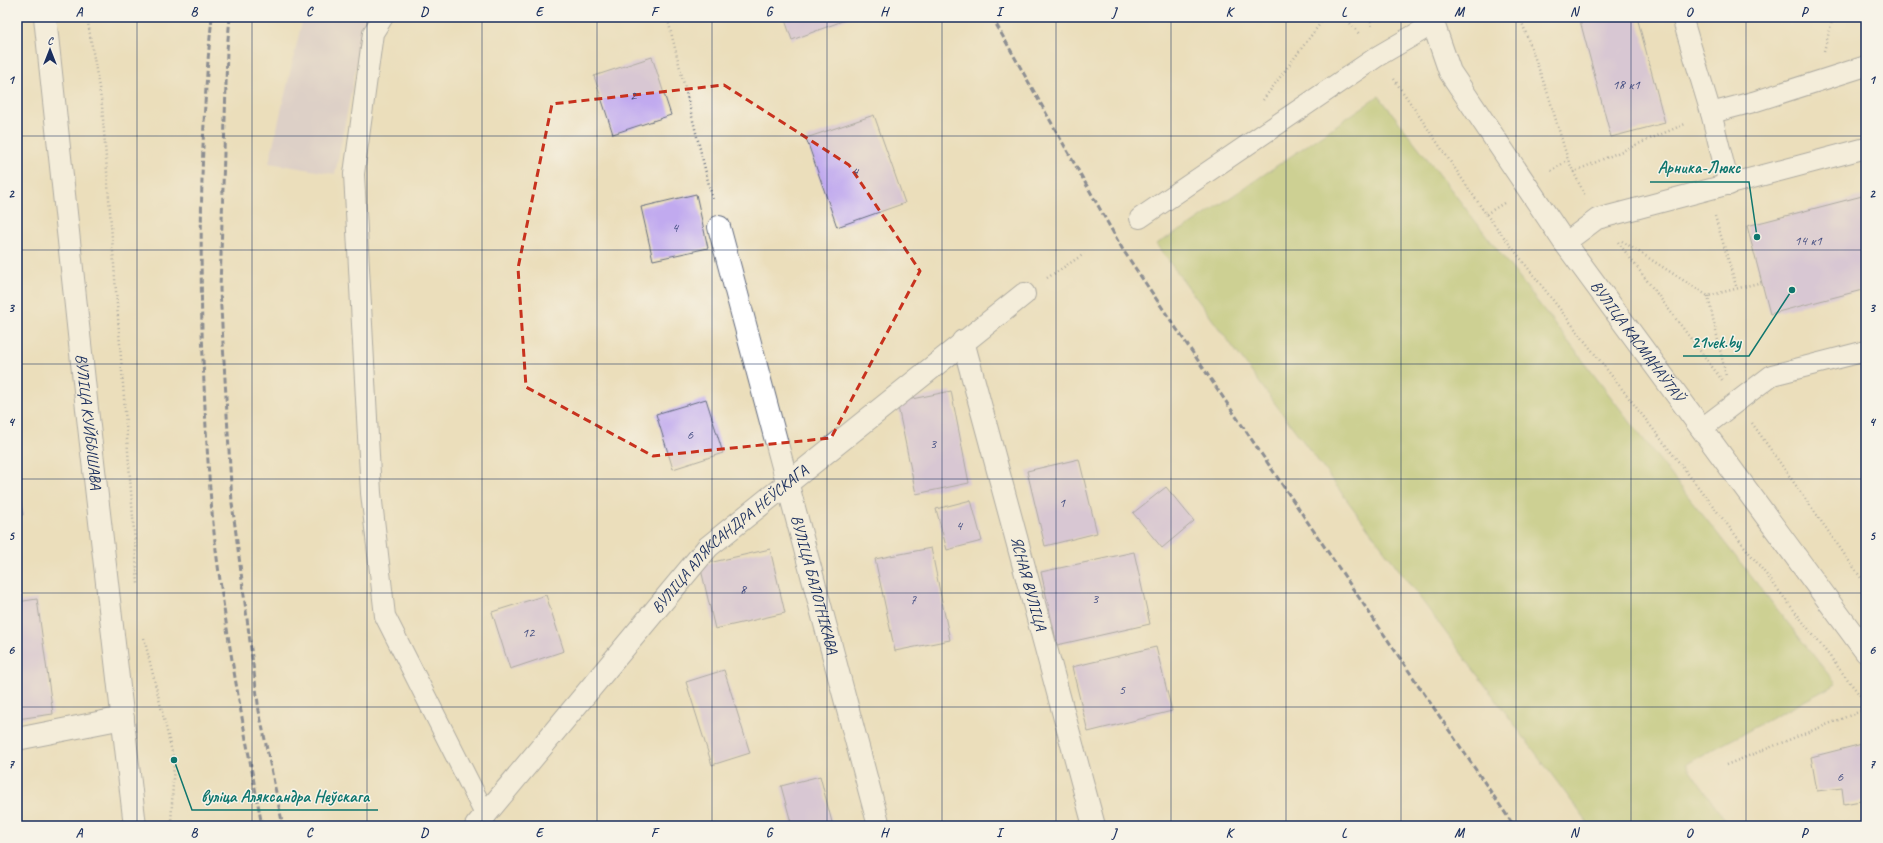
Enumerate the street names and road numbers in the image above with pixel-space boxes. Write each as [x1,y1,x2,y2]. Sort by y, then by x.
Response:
street label: ВУЛІЦА КАСМАНАЎТАЎ [1586,277,1690,408]
street label: ВУЛІЦА КУЙБЫШАВА [71,353,106,492]
street label: ВУЛІЦА АЛЯКСАНДРА НЕЎСКАГА [647,460,813,617]
street label: ВУЛІЦА БАЛОТНІКАВА [786,513,843,657]
street label: ЯСНАЯ ВУЛІЦА [1006,534,1051,633]

